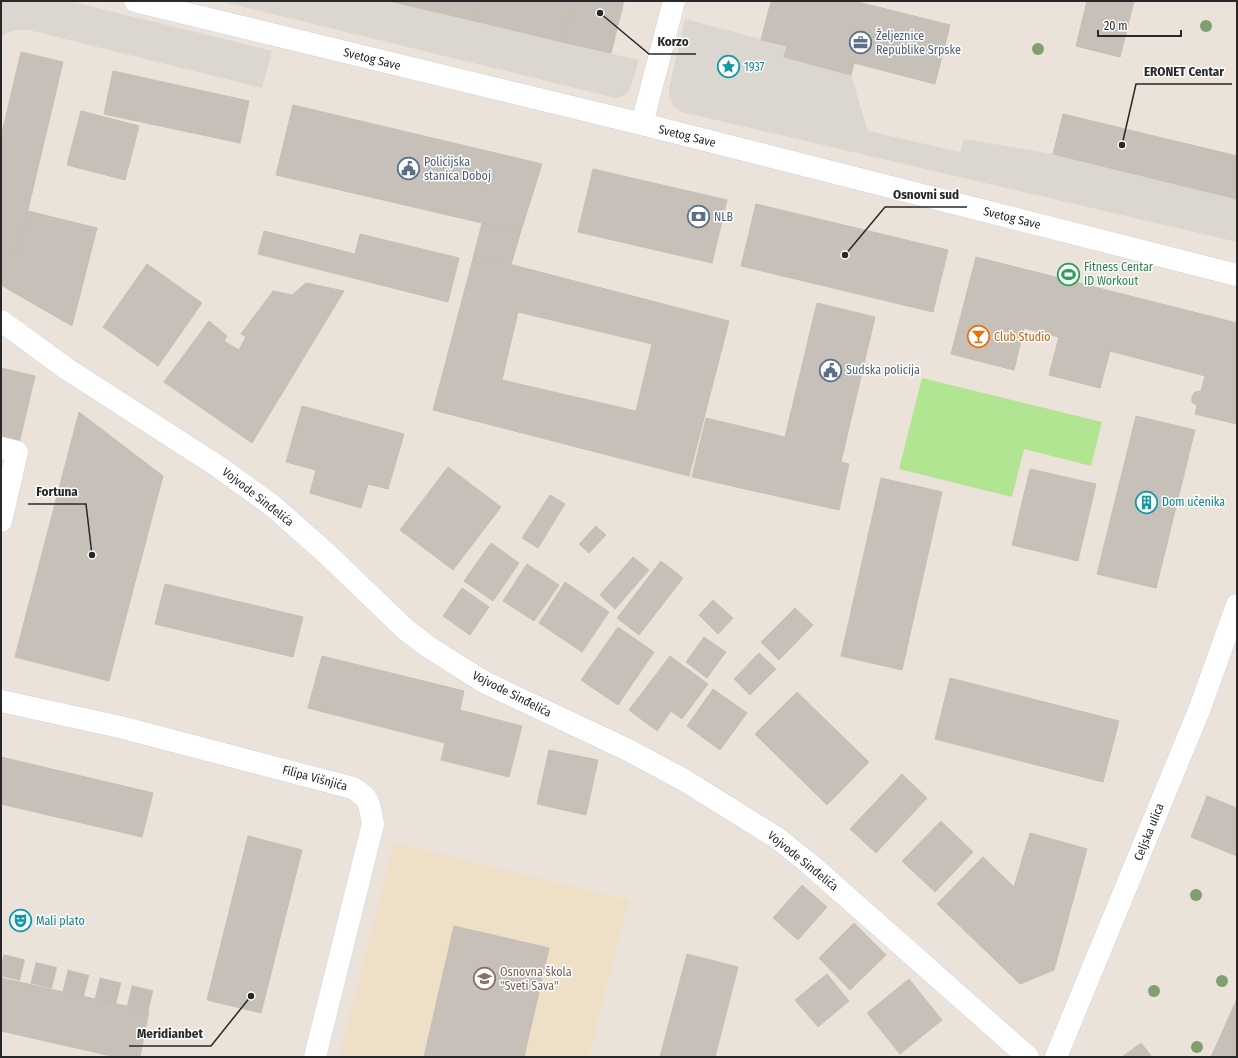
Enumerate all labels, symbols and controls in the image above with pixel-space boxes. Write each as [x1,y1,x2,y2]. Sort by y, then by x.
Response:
scale bar [1098,12,1181,38]
text: 20 m [1104,19,1128,33]
place label: Željeznice Republike Srpske [876,28,961,57]
callout: Korzo [649,29,696,54]
office icon: Željeznice Republike Srpske [847,30,873,56]
text: Korzo [657,34,689,49]
street label: Svetog Save [342,45,402,73]
place icon: 1937 [716,54,742,80]
callout: ERONET Centar [1136,59,1232,84]
place label: 1937 [744,60,765,74]
text: ERONET Centar [1144,64,1224,79]
street label: Svetog Save [657,122,717,150]
place label: Policijska stanica Doboj [424,155,491,183]
public building icon: Policijska stanica Doboj [396,156,422,182]
callout: Osnovni sud [885,182,967,207]
text: Osnovni sud [893,187,959,202]
bank icon: NLB [685,204,711,230]
street label: Svetog Save [982,204,1042,232]
place label: NLB [714,210,734,224]
place label: Fitness Centar ID Workout [1084,260,1154,288]
sports icon: Fitness Centar ID Workout [1055,261,1081,287]
bar icon: Club Studio [966,324,992,350]
place label: Club Studio [994,330,1051,344]
public building icon: Sudska policija [818,357,844,383]
place label: Sudska policija [846,363,920,377]
street label: Vojvode Sinđelića [220,465,297,529]
callout: Fortuna [28,479,86,504]
text: Fortuna [36,484,78,499]
building icon: Dom učenika [1133,489,1159,515]
place label: Dom učenika [1162,495,1225,509]
street label: Vojvode Sinđelića [470,668,554,720]
street label: Filipa Višnjića [281,763,349,793]
street label: Celjska ulica [1131,801,1167,863]
street label: Vojvode Sinđelića [765,828,841,894]
theatre icon: Mali plato [7,908,33,934]
place label: Mali plato [36,914,85,928]
place label: Osnovna škola "Sveti Sava" [500,965,572,993]
school or university icon: Osnovna škola "Sveti Sava" [471,966,497,992]
callout: Meridianbet [129,1021,211,1046]
text: Meridianbet [137,1026,203,1041]

